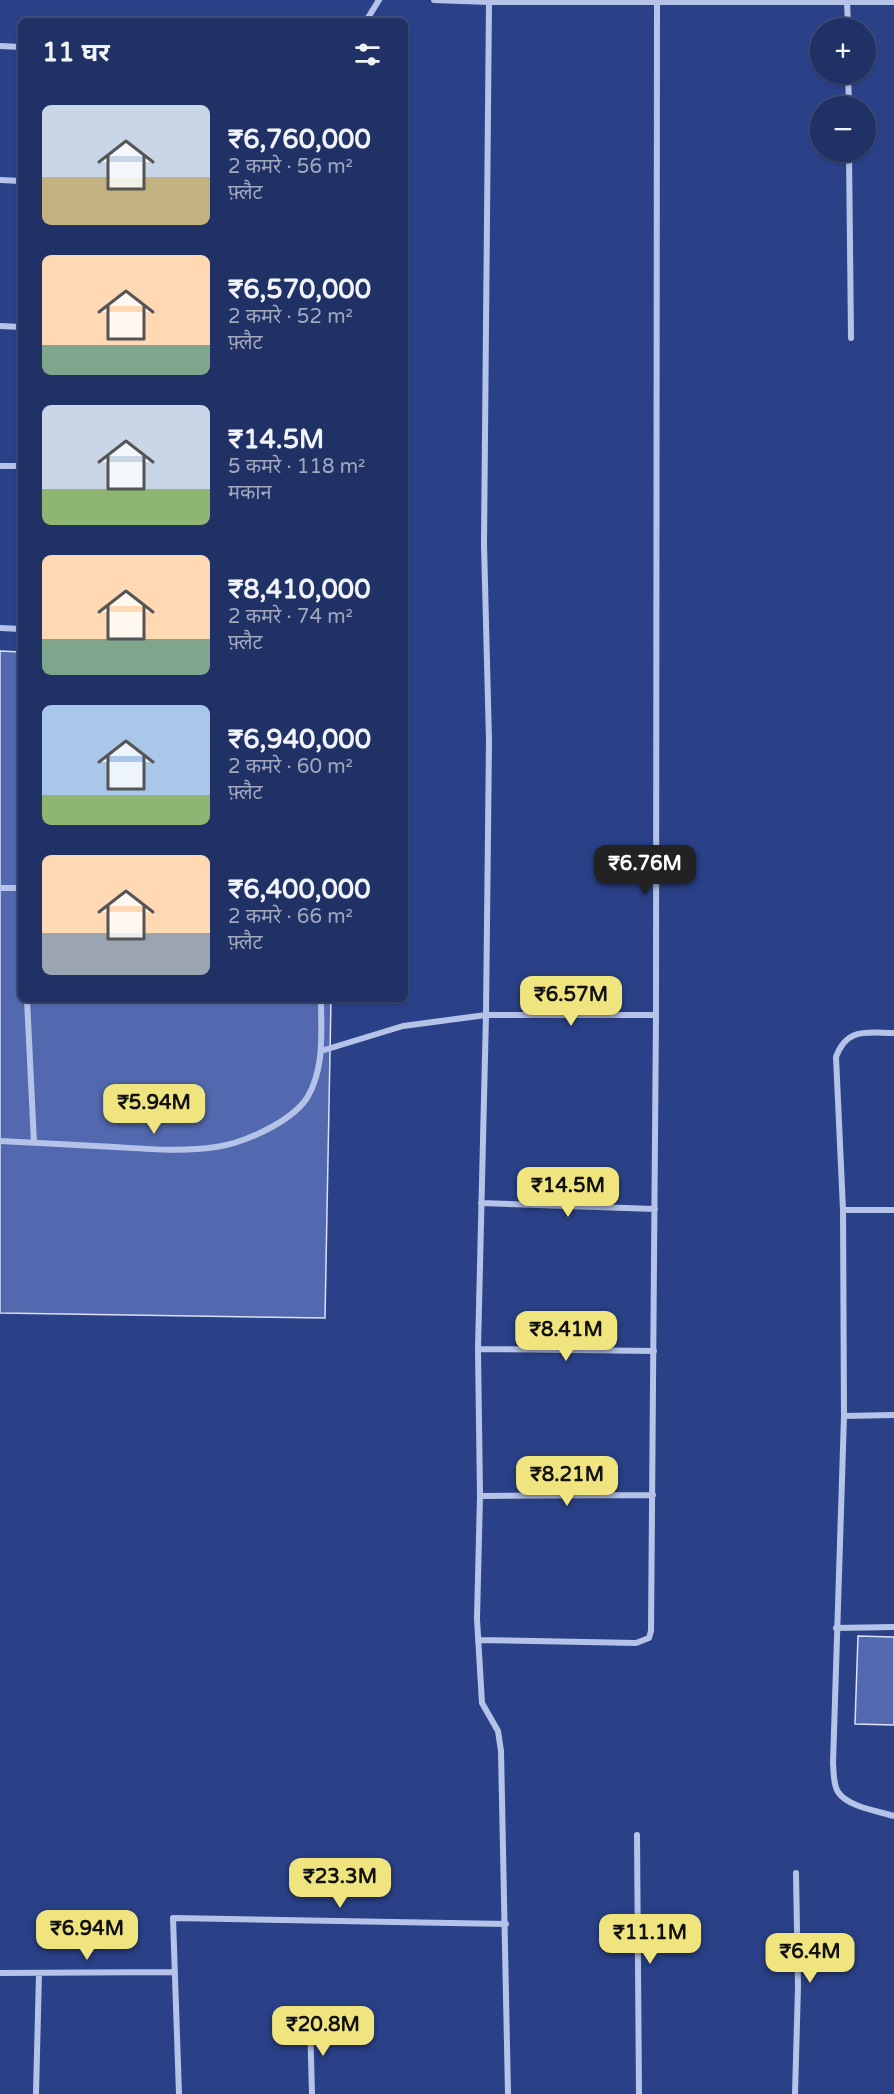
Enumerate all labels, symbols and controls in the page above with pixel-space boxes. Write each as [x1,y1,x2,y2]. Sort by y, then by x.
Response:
map controls [810,18,876,162]
button: + [810,18,876,84]
text: 11 घर [42,37,110,68]
icon: filters [351,38,384,71]
button: − [810,96,876,162]
text: ₹6,760,000 [228,124,371,155]
icon: home [90,129,162,201]
text: 2 कमरे · 56 m² [228,155,353,179]
text: फ़्लैट [228,181,263,205]
text: ₹6,570,000 [228,274,371,305]
icon: home [90,279,162,351]
text: 2 कमरे · 52 m² [228,305,353,329]
text: फ़्लैट [228,331,263,355]
text: ₹14.5M [228,424,324,455]
icon: home [90,429,162,501]
text: 5 कमरे · 118 m² [228,455,366,479]
text: मकान [228,481,272,505]
text: ₹8,410,000 [228,574,371,605]
icon: home [90,579,162,651]
text: 2 कमरे · 74 m² [228,605,353,629]
text: फ़्लैट [228,631,263,655]
text: ₹6,940,000 [228,724,371,755]
icon: home [90,729,162,801]
text: 2 कमरे · 60 m² [228,755,353,779]
text: फ़्लैट [228,781,263,805]
pin: ₹6.76M [596,845,694,896]
text: ₹6.76M [608,852,682,876]
text: ₹6,400,000 [228,874,371,905]
icon: home [90,879,162,951]
text: 2 कमरे · 66 m² [228,905,353,929]
text: फ़्लैट [228,931,263,955]
pin: ₹6.57M [522,976,620,1027]
text: ₹6.57M [534,983,608,1007]
pin: ₹5.94M [105,1084,203,1135]
text: ₹5.94M [117,1091,191,1115]
pin: ₹14.5M [519,1167,617,1218]
text: ₹14.5M [531,1174,605,1198]
pin: ₹8.41M [517,1311,615,1362]
text: ₹8.41M [529,1318,603,1342]
pin: ₹8.21M [518,1456,616,1507]
text: ₹8.21M [530,1463,604,1487]
pin: ₹23.3M [291,1858,389,1909]
text: ₹23.3M [303,1865,377,1889]
pin: ₹6.94M [38,1910,136,1961]
pin: ₹11.1M [601,1914,699,1965]
text: ₹6.94M [50,1917,124,1941]
text: ₹11.1M [613,1921,687,1945]
pin: ₹6.4M [768,1933,852,1984]
text: ₹6.4M [780,1940,840,1964]
pin: ₹20.8M [274,2006,372,2057]
text: ₹20.8M [286,2013,360,2037]

